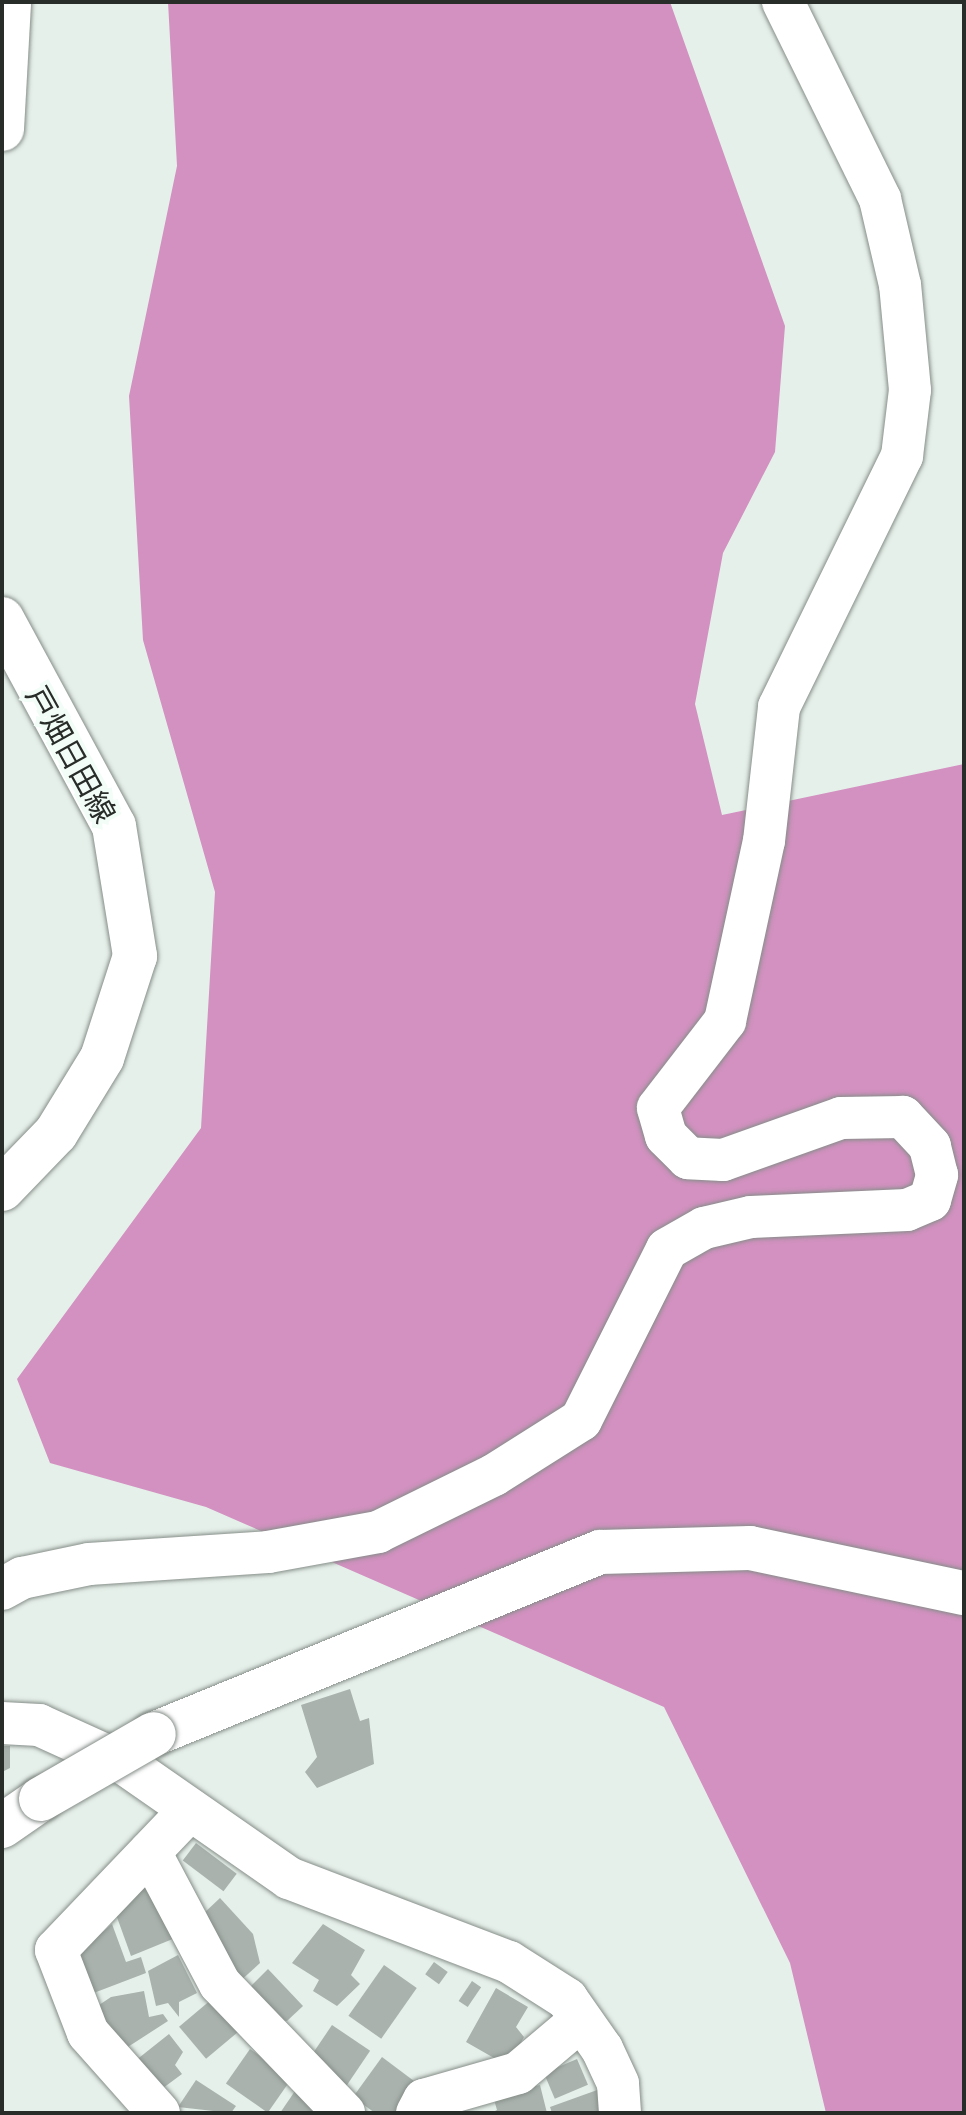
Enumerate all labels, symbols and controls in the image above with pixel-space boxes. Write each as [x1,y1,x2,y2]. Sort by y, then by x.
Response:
street label: 戸畑日田線 [20,680,124,828]

